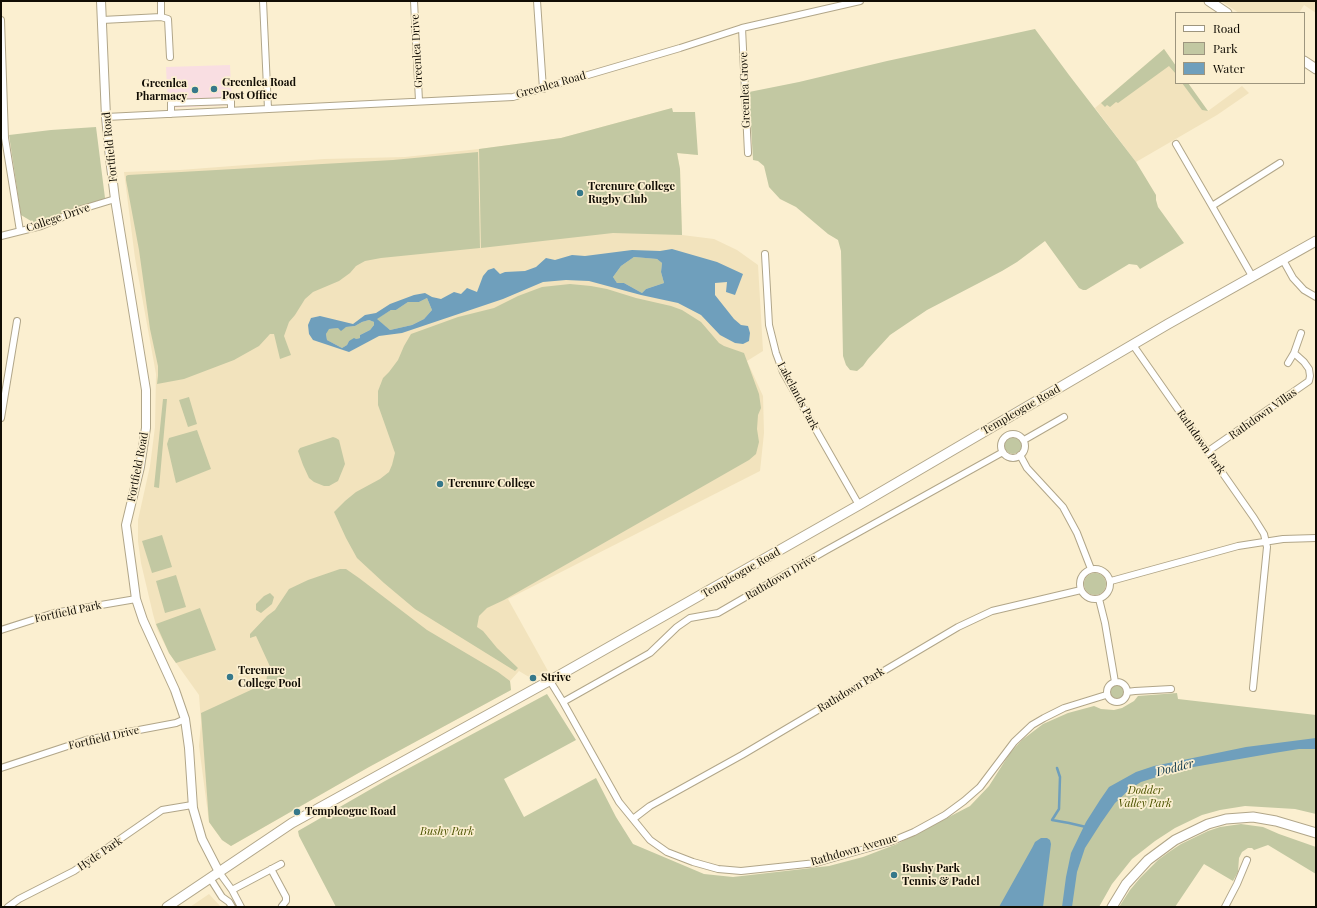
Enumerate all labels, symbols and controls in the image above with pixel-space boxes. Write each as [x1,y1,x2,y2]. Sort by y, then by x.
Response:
legend [1175,12,1305,84]
street label: Greenlea Drive [408,14,426,88]
text: Road [1213,20,1240,36]
text: Park [1213,40,1238,56]
street label: Greenlea Grove [737,52,753,128]
text: Water [1213,60,1245,76]
street label: Greenlea Road [515,69,587,101]
place label: Greenlea Road Post Office [222,76,296,102]
place label: Greenlea Pharmacy [136,77,187,103]
marker: Greenlea Road Post Office [209,84,219,94]
marker: Greenlea Pharmacy [190,85,200,95]
street label: Fortfield Road [100,111,120,183]
place label: Terenure College Rugby Club [588,180,675,206]
marker: Terenure College Rugby Club [575,188,585,198]
street label: College Drive [25,201,91,235]
street label: Lakelands Park [775,360,821,432]
street label: Templeogue Road [979,382,1063,438]
street label: Rathdown Villas [1227,386,1299,442]
street label: Rathdown Park [1174,407,1228,477]
street label: Fortfield Road [125,431,151,503]
place label: Terenure College [448,477,535,491]
marker: Terenure College [435,479,445,489]
street label: Templeogue Road [699,545,783,601]
street label: Rathdown Drive [743,551,819,603]
street label: Fortfield Park [33,598,103,626]
place label: Terenure College Pool [238,664,301,690]
street label: Rathdown Park [815,665,887,715]
place label: Strive [541,671,571,685]
marker: Terenure College Pool [225,672,235,682]
marker: Strive [528,673,538,683]
street label: Fortfield Drive [67,723,141,753]
water label: Dodder [1155,756,1195,780]
park label: Dodder Valley Park [1118,784,1172,810]
place label: Templeogue Road [305,805,396,819]
marker: Templeogue Road [292,807,302,817]
park label: Bushy Park [420,825,474,839]
street label: Rathdown Avenue [809,831,899,869]
street label: Hyde Park [75,834,125,874]
place label: Bushy Park Tennis & Padel [902,862,980,888]
marker: Bushy Park Tennis & Padel [889,870,899,880]

